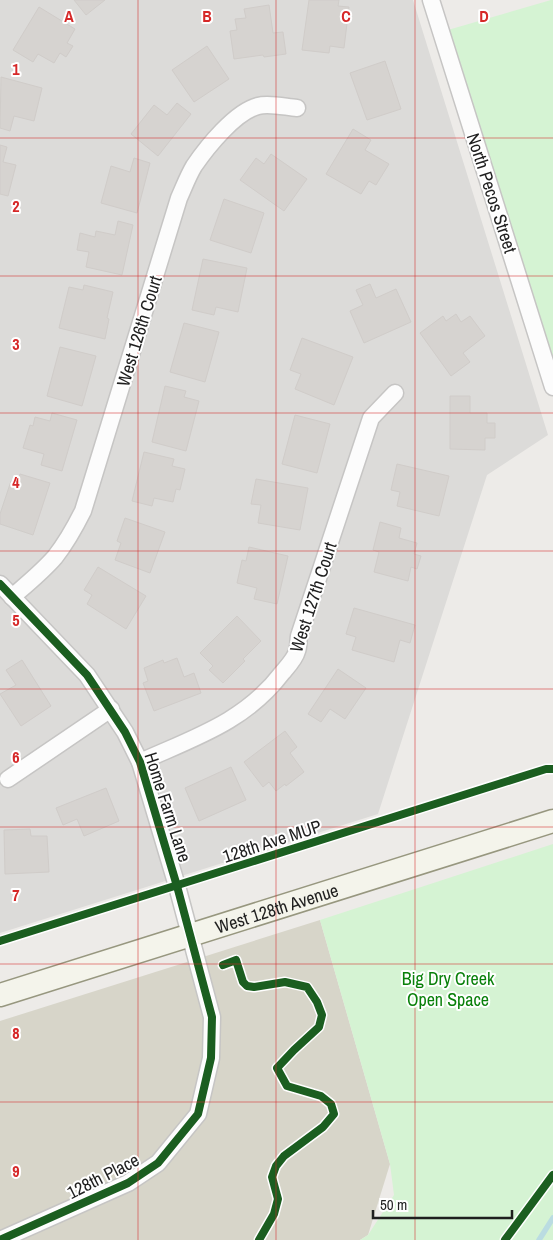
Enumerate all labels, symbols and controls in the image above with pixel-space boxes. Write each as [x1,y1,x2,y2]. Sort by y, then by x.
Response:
text: A [64,5,74,27]
text: B [202,5,212,27]
text: C [341,5,351,27]
text: D [479,5,489,27]
text: 1 [12,58,20,80]
street label: North Pecos Street [461,130,523,256]
text: 2 [12,195,20,217]
street label: West 126th Court [110,273,168,389]
text: 3 [12,333,20,355]
text: 4 [12,471,20,493]
street label: West 127th Court [283,539,343,655]
text: 5 [12,609,20,631]
text: 6 [12,746,20,768]
street label: Home Farm Lane [138,749,198,865]
street label: 128th Ave MUP [219,813,325,869]
street label: West 128th Avenue [212,877,341,939]
text: 7 [12,884,20,906]
park label: Big Dry Creek Open Space [402,966,495,1012]
text: 8 [12,1022,20,1044]
street label: 128th Place [63,1147,143,1205]
text: 9 [12,1160,20,1182]
scale bar [373,1188,512,1220]
text: 50 m [380,1194,407,1215]

